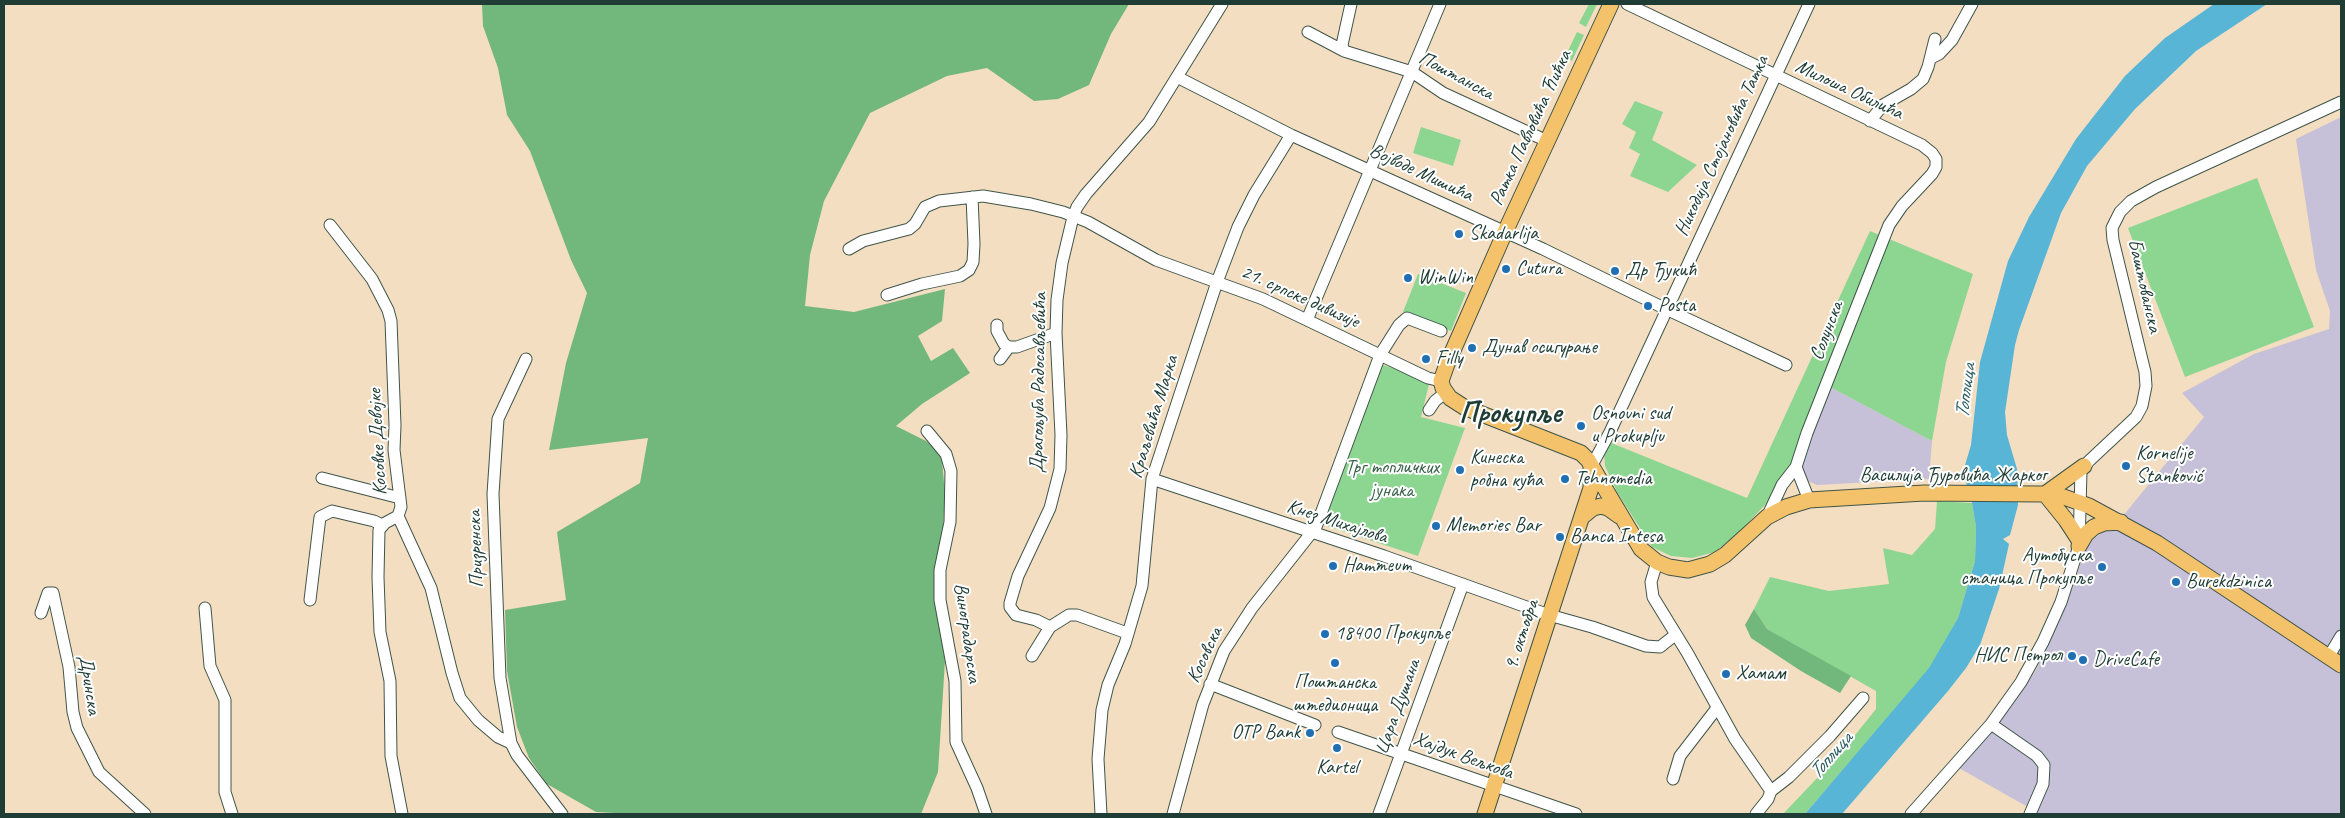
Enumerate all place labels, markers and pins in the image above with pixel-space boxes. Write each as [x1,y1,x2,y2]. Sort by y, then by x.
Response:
place label: Skadarlija [1469,222,1538,246]
marker: Skadarlija [1453,228,1465,240]
place label: Cutura [1516,257,1562,281]
place label: Др Ђукић [1625,259,1696,283]
marker: Cutura [1500,263,1512,275]
marker: Др Ђукић [1609,265,1621,277]
place label: WinWin [1418,266,1473,290]
marker: WinWin [1402,272,1414,284]
place label: Posta [1658,294,1695,318]
marker: Posta [1642,300,1654,312]
place label: Дунав осигурање [1482,336,1597,360]
marker: Дунав осигурање [1466,342,1478,354]
place label: Filly [1436,347,1463,371]
marker: Filly [1420,353,1432,365]
place label: Osnovni sud u Prokuplju [1591,402,1670,449]
marker: Osnovni sud u Prokuplju [1575,420,1587,432]
place label: Kornelije Stanković [2136,442,2202,489]
place label: Кинеска робна кућа [1470,446,1543,493]
marker: Kornelije Stanković [2120,460,2132,472]
marker: Кинеска робна кућа [1454,464,1466,476]
place label: Tehnomedia [1575,467,1652,491]
marker: Tehnomedia [1559,473,1571,485]
place label: Memories Bar [1446,514,1541,538]
marker: Memories Bar [1430,520,1442,532]
place label: Banca Intesa [1570,525,1663,549]
marker: Banca Intesa [1554,531,1566,543]
place label: Аутобуска станица Прокупље [1961,544,2092,591]
place label: Hammeum [1343,554,1412,578]
marker: Hammeum [1327,560,1339,572]
marker: Аутобуска станица Прокупље [2096,561,2108,573]
place label: Burekdzinica [2186,570,2271,594]
marker: Burekdzinica [2170,576,2182,588]
place label: 18400 Прокупље [1335,622,1450,646]
marker: 18400 Прокупље [1319,628,1331,640]
place label: НИС Петрол [1974,644,2062,668]
place label: DriveCafe [2093,648,2159,672]
marker: НИС Петрол [2066,650,2078,662]
marker: DriveCafe [2077,654,2089,666]
marker: Поштанска штедионица [1329,657,1341,669]
place label: Хамам [1736,662,1785,686]
marker: Хамам [1720,668,1732,680]
place label: Поштанска штедионица [1293,671,1377,718]
place label: OTP Bank [1231,721,1300,745]
marker: OTP Bank [1304,727,1316,739]
marker: Kartel [1331,742,1343,754]
place label: Kartel [1316,756,1358,780]

